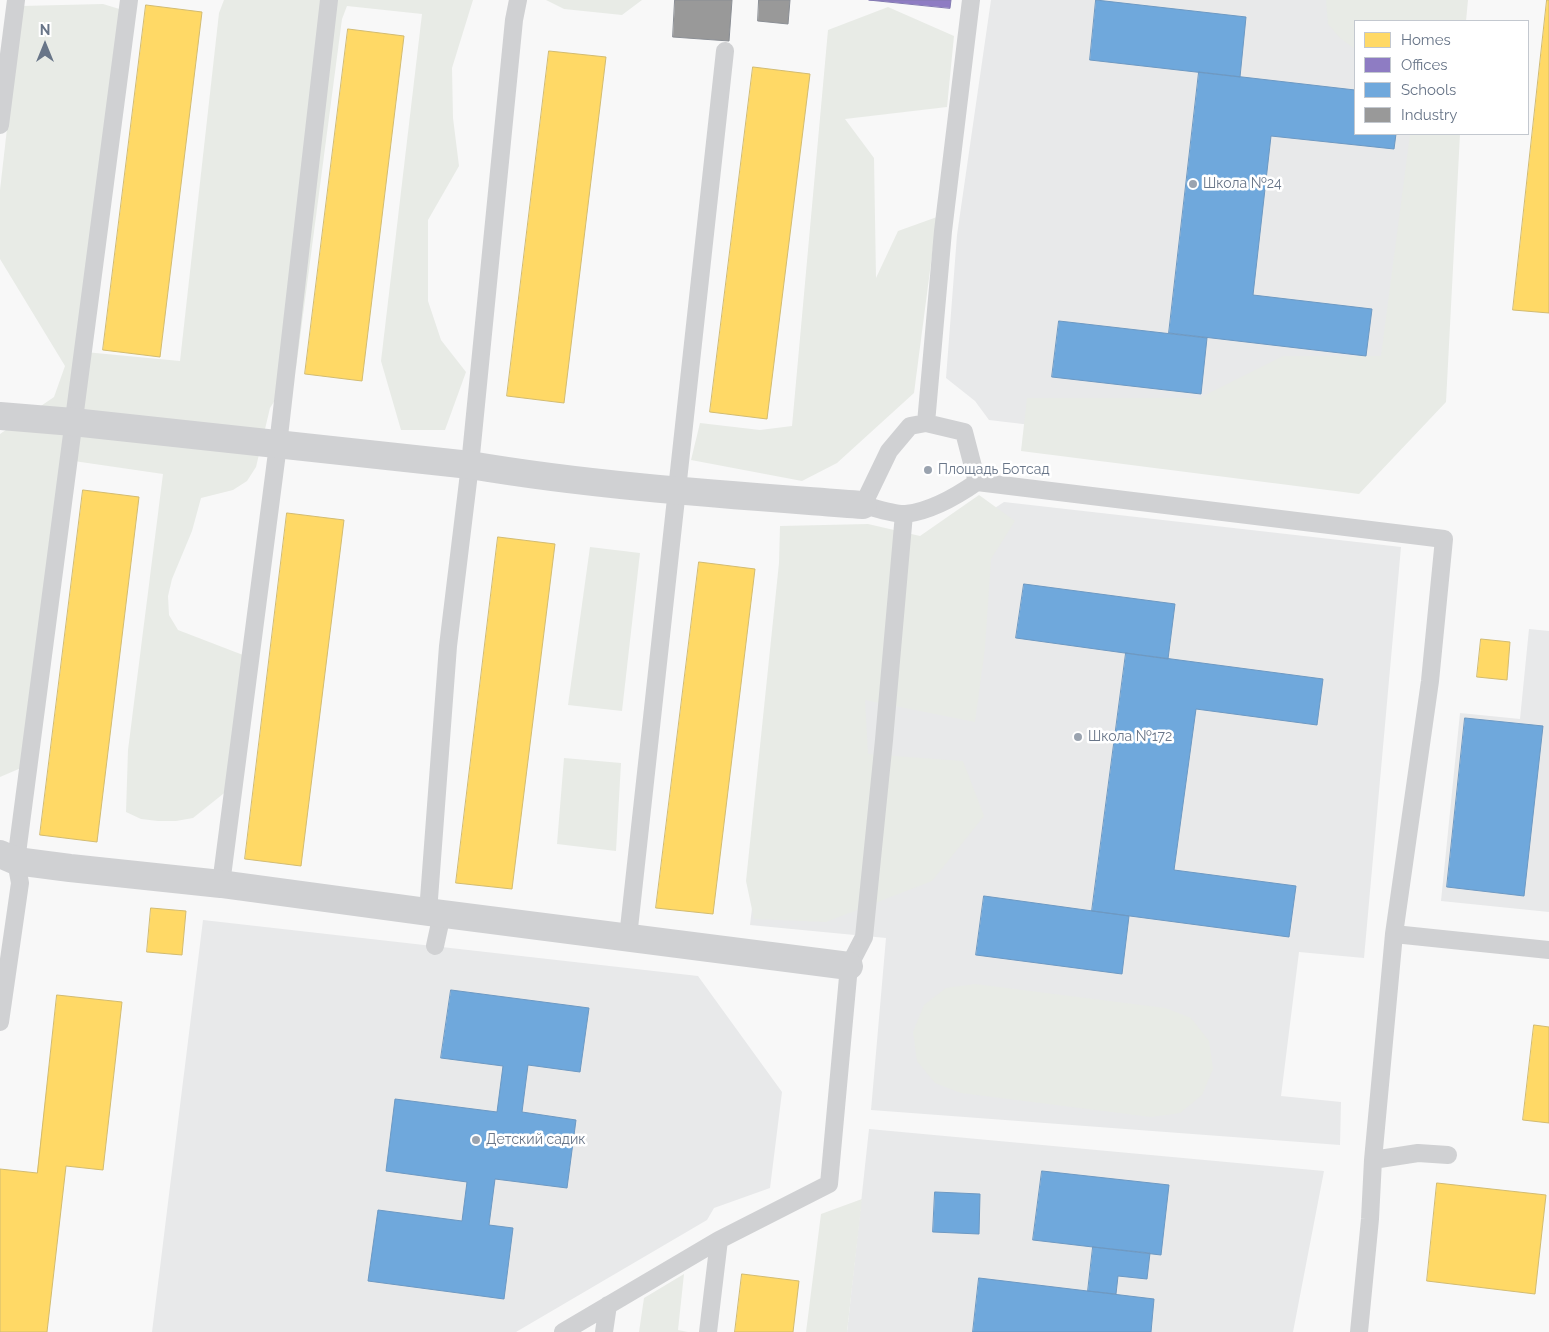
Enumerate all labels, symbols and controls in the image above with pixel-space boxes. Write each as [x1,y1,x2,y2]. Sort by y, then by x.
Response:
north arrow [20,20,70,70]
legend [1354,20,1529,135]
text: N [40,22,50,38]
text: Homes [1401,31,1451,49]
text: Offices [1401,56,1448,74]
text: Schools [1401,81,1456,99]
text: Industry [1401,106,1457,124]
place label: Школа №24 [1203,176,1282,192]
marker: Школа №24 [1187,178,1199,190]
place label: Площадь Ботсад [938,462,1050,478]
marker: Площадь Ботсад [922,464,934,476]
place label: Школа №172 [1088,729,1172,745]
marker: Школа №172 [1072,731,1084,743]
place label: Детский садик [486,1132,586,1148]
marker: Детский садик [470,1134,482,1146]

